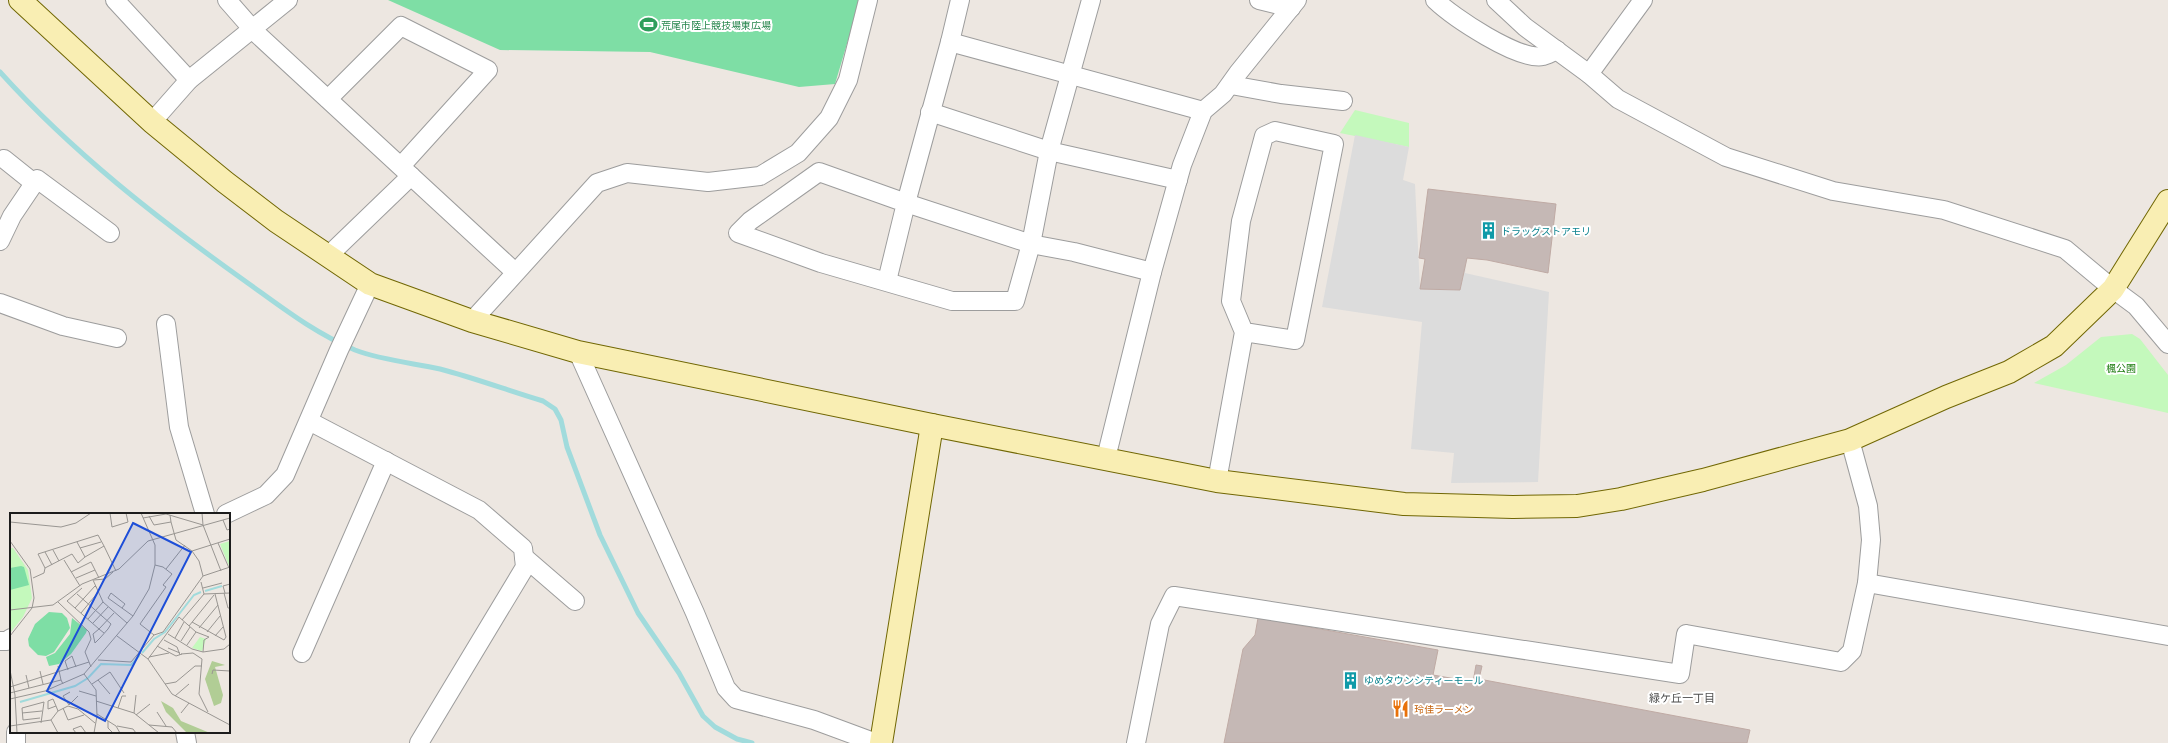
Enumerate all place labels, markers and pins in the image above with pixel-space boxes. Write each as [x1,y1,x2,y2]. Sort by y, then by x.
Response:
sports icon: 荒尾市陸上競技場東広場 [638,15,658,35]
place label: 荒尾市陸上競技場東広場 [661,18,771,32]
building icon: ドラッグストアモリ [1478,221,1498,241]
place label: ドラッグストアモリ [1501,224,1591,238]
building icon: ゆめタウンシティーモール [1341,670,1361,690]
place label: ゆめタウンシティーモール [1364,673,1483,687]
restaurant icon: 玲佳ラーメン [1391,699,1411,719]
place label: 玲佳ラーメン [1414,702,1474,716]

